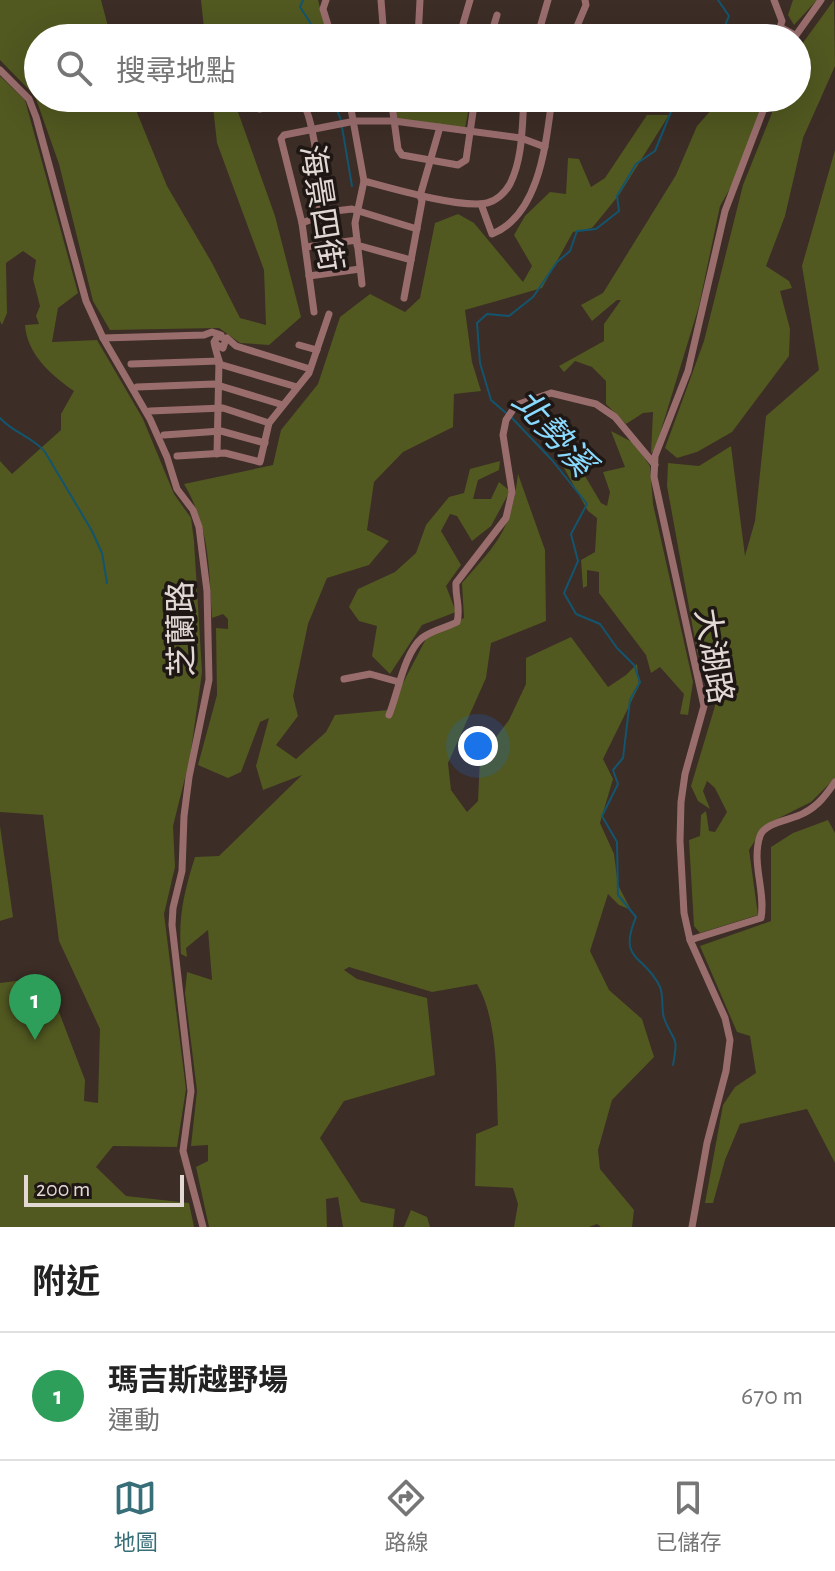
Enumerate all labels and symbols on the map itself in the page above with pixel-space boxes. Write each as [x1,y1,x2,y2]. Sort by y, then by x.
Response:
street label: 海景四街 [295,142,348,274]
water label: 北勢溪 [506,383,603,486]
street label: 芝蘭路 [163,581,199,677]
street label: 大湖路 [690,606,738,706]
your location [458,726,498,766]
pin: 1 [9,974,61,1040]
scale bar [24,1171,184,1207]

